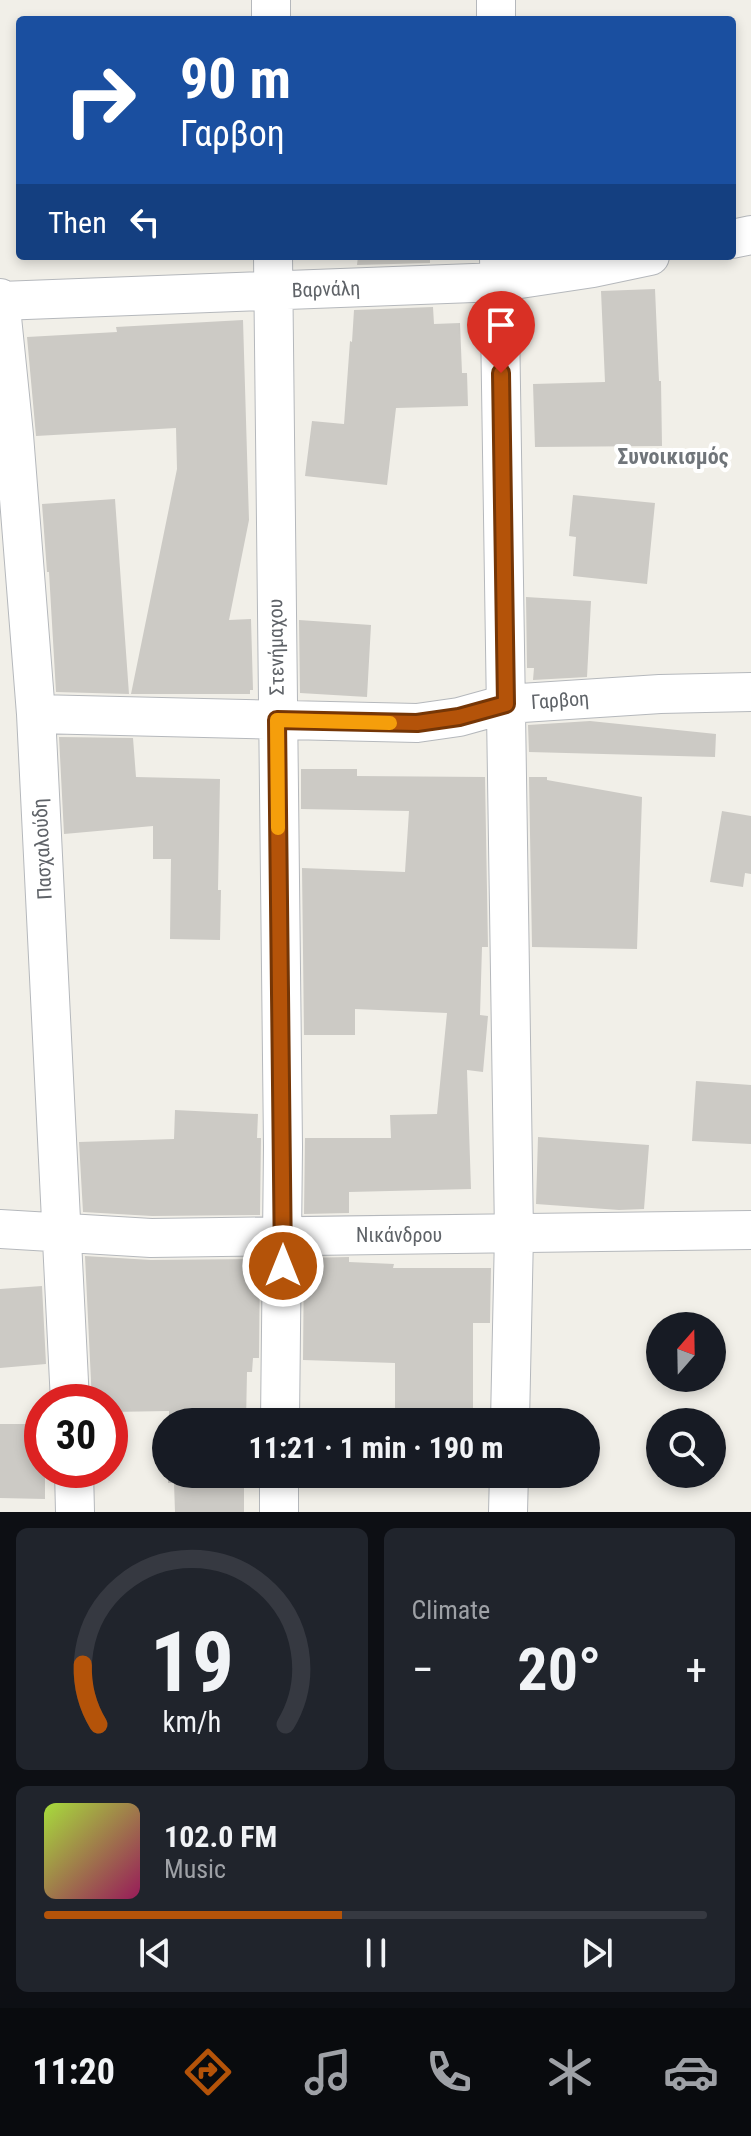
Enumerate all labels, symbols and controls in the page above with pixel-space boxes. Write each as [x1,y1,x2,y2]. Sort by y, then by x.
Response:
text: 90 m [180,46,291,112]
icon: right [48,48,152,152]
text: Γαρβοη [180,113,285,155]
icon: left [123,200,167,244]
text: Then [48,205,107,240]
street label: Βαρνάλη [291,276,361,302]
pin [467,291,535,373]
icon: arrive [479,303,523,347]
district label: Συνοικισμός [617,444,729,469]
street label: Στενήμαχου [263,598,289,696]
street label: Γαρβοη [530,686,590,714]
street label: Πασχαλούδη [27,798,57,900]
street label: Νικάνδρου [356,1223,442,1247]
position arrow [241,1224,325,1308]
north arrow [646,1312,726,1392]
map controls [646,1312,726,1488]
speed limit sign: 30 [24,1384,128,1488]
button: search [646,1408,726,1488]
text: 11:21 · 1 min · 190 m [249,1430,503,1465]
text: Climate [412,1595,490,1625]
text: 19 [150,1614,234,1711]
text: 20° [517,1634,601,1705]
text: − [412,1644,434,1696]
text: + [685,1644,707,1696]
text: km/h [162,1705,221,1739]
text: 102.0 FM [164,1819,277,1854]
text: Music [164,1854,226,1884]
icon: previous [133,1931,177,1975]
icon: pause [354,1931,398,1975]
icon: next [575,1931,619,1975]
icon: directions [180,2044,236,2100]
icon: music [300,2044,356,2100]
icon: phone [421,2044,477,2100]
icon: climate [542,2044,598,2100]
icon: car [663,2044,719,2100]
text: 11:20 [32,2051,115,2093]

